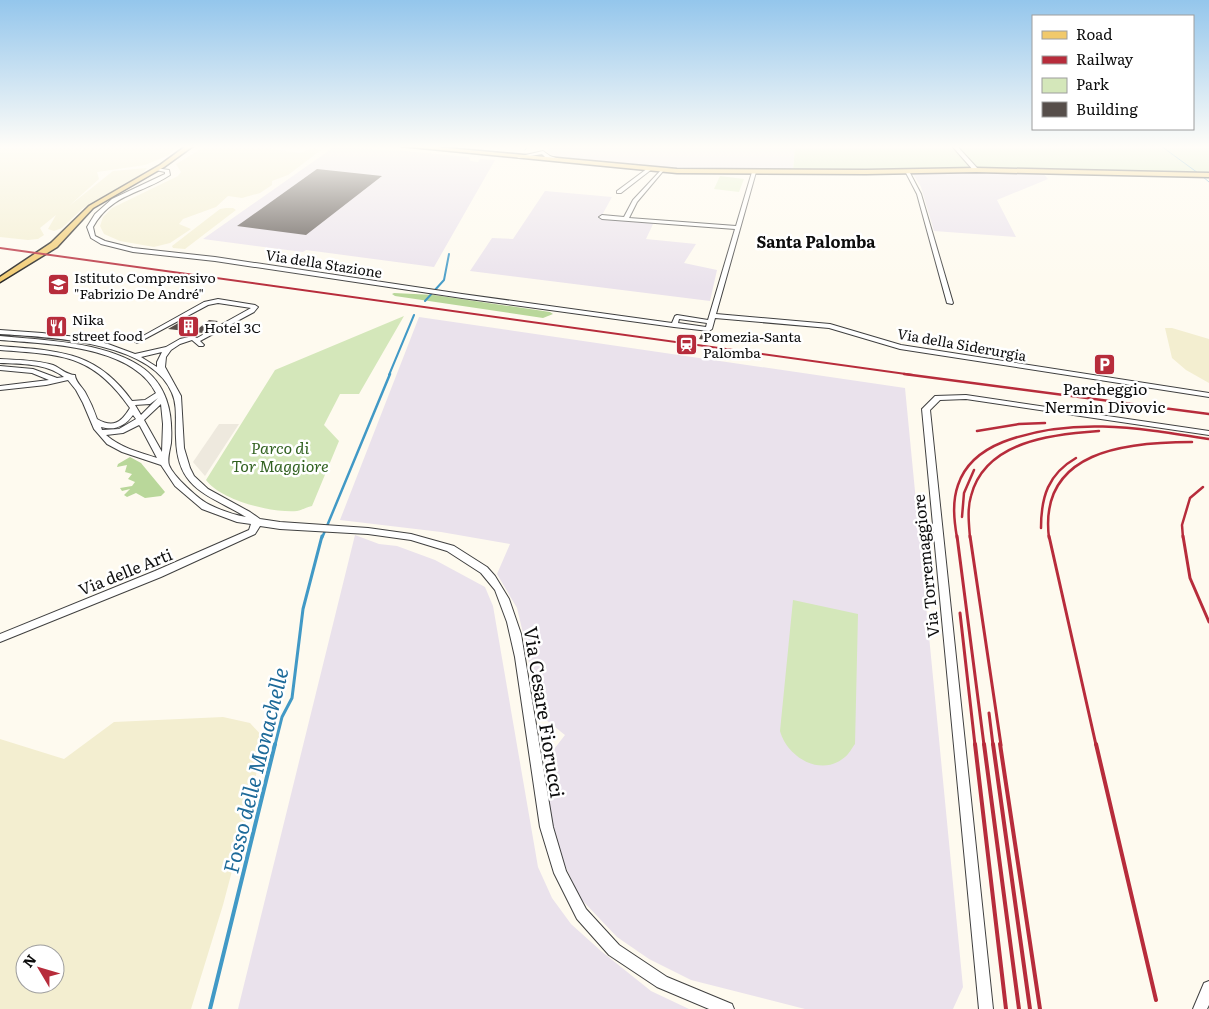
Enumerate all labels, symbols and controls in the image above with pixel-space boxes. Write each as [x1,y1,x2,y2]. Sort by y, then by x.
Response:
legend [1032,15,1194,130]
text: Road [1076,22,1112,45]
text: Railway [1076,47,1134,70]
text: Park [1076,72,1110,95]
text: Building [1076,97,1138,120]
district label: Santa Palomba [756,229,876,253]
street label: Via della Stazione [264,244,384,282]
place label: Istituto Comprensivo "Fabrizio De André" [74,267,216,303]
school or university icon: Istituto Comprensivo "Fabrizio De André" [46,273,70,297]
place label: Nika street food [72,309,143,345]
restaurant icon: Nika street food [44,315,68,339]
building icon: Hotel 3C [176,315,200,339]
place label: Hotel 3C [204,317,261,337]
street label: Via della Siderurgia [896,323,1029,365]
place label: Pomezia-Santa Palomba [703,326,802,362]
station icon: Pomezia-Santa Palomba [675,332,699,356]
parking icon: Parcheggio Nermin Divovic [1093,352,1117,376]
place label: Parcheggio Nermin Divovic [1045,376,1166,418]
park label: Parco di Tor Maggiore [231,435,329,477]
street label: Via Torremaggiore [906,493,944,639]
street label: Via delle Arti [74,541,176,601]
street label: Via Cesare Fiorucci [518,624,572,800]
water label: Fosso delle Monachelle [213,664,295,876]
north arrow [15,944,65,994]
text: N [17,949,41,971]

